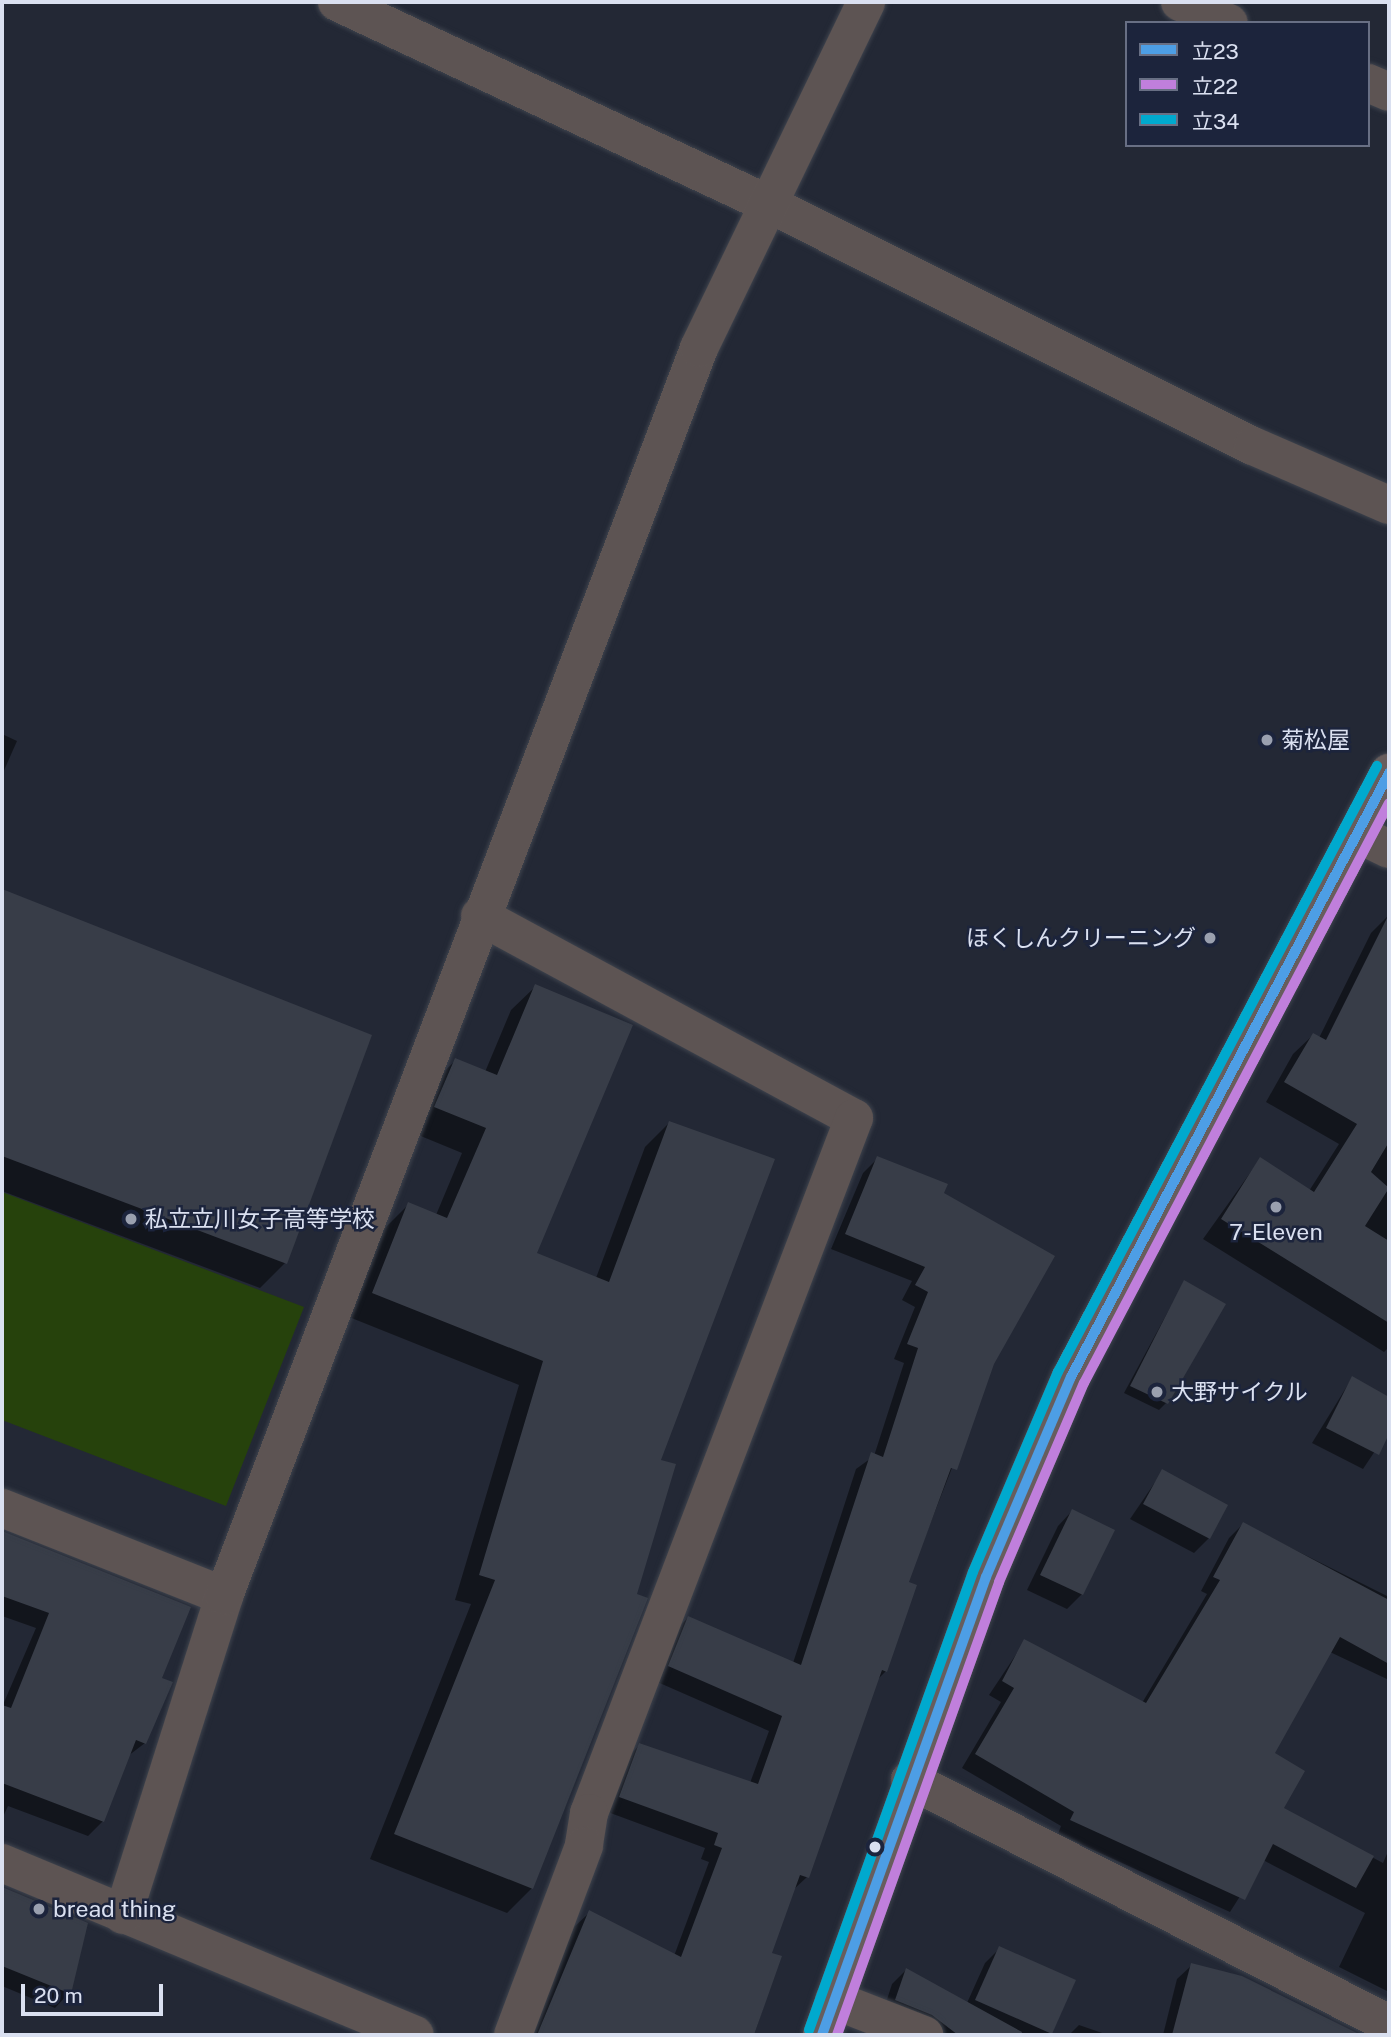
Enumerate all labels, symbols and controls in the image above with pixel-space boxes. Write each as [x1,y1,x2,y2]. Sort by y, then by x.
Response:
legend [1125,21,1370,147]
text: 立23 [1192,39,1239,64]
text: 立22 [1192,74,1238,99]
text: 立34 [1192,109,1239,134]
place label: 菊松屋 [1281,726,1350,754]
marker: 菊松屋 [1259,732,1275,748]
place label: ほくしんクリーニング [966,924,1196,952]
marker: ほくしんクリーニング [1202,930,1218,946]
marker: 7-Eleven [1268,1199,1284,1215]
place label: 私立立川女子高等学校 [145,1205,375,1233]
marker: 私立立川女子高等学校 [123,1211,139,1227]
place label: 7-Eleven [1229,1218,1323,1246]
place label: 大野サイクル [1171,1378,1309,1406]
marker: 大野サイクル [1149,1384,1165,1400]
unlabelled marker [868,1840,882,1854]
place label: bread thing [53,1895,176,1923]
marker: bread thing [31,1901,47,1917]
scale bar [24,1970,166,2014]
text: 20 m [34,1983,83,2008]

